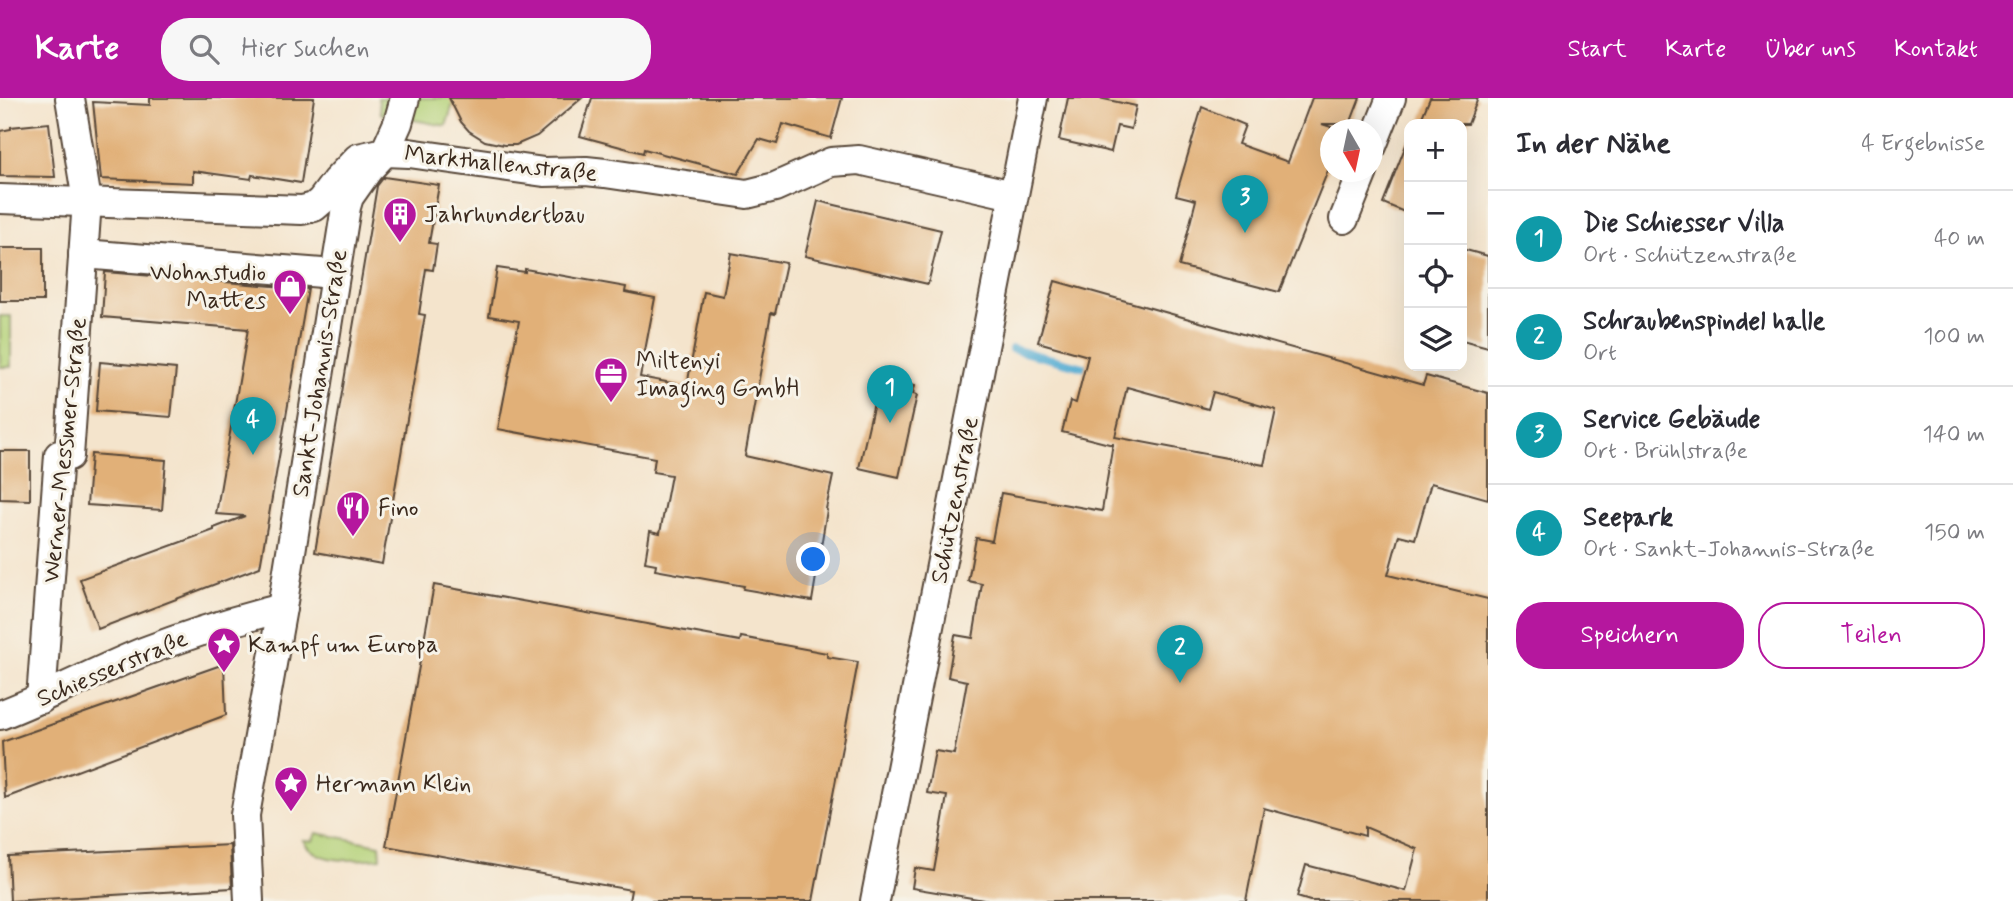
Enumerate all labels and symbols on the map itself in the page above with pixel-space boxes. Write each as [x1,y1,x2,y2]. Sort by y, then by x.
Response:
north arrow [1320,119,1383,182]
street label: Markthallenstraße [403,139,599,190]
pin: 3 [1222,175,1268,233]
building icon: Jahrhundertbau [381,195,419,244]
place label: Jahrhundertbau [424,200,585,231]
street label: Sankt-Johannis-Straße [286,247,355,499]
place label: Wohnstudio Mattes [150,258,266,317]
shop icon: Wohnstudio Mattes [271,267,309,316]
street label: Werner-Messmer-Straße [36,316,95,584]
place label: Miltenyi Imaging GmbH [636,346,799,408]
office icon: Miltenyi Imaging GmbH [592,355,630,404]
pin: 1 [867,365,913,423]
pin: 4 [230,397,276,455]
street label: Schützenstraße [924,414,987,586]
restaurant icon: Fino [334,489,372,538]
place label: Fino [378,494,419,525]
your location [796,542,830,576]
street label: Schiesserstraße [32,624,193,715]
place icon: Kampf um Europa [205,625,243,674]
pin: 2 [1157,625,1203,683]
place label: Kampf um Europa [248,630,438,661]
place icon: Hermann Klein [272,764,310,813]
place label: Hermann Klein [316,769,471,800]

